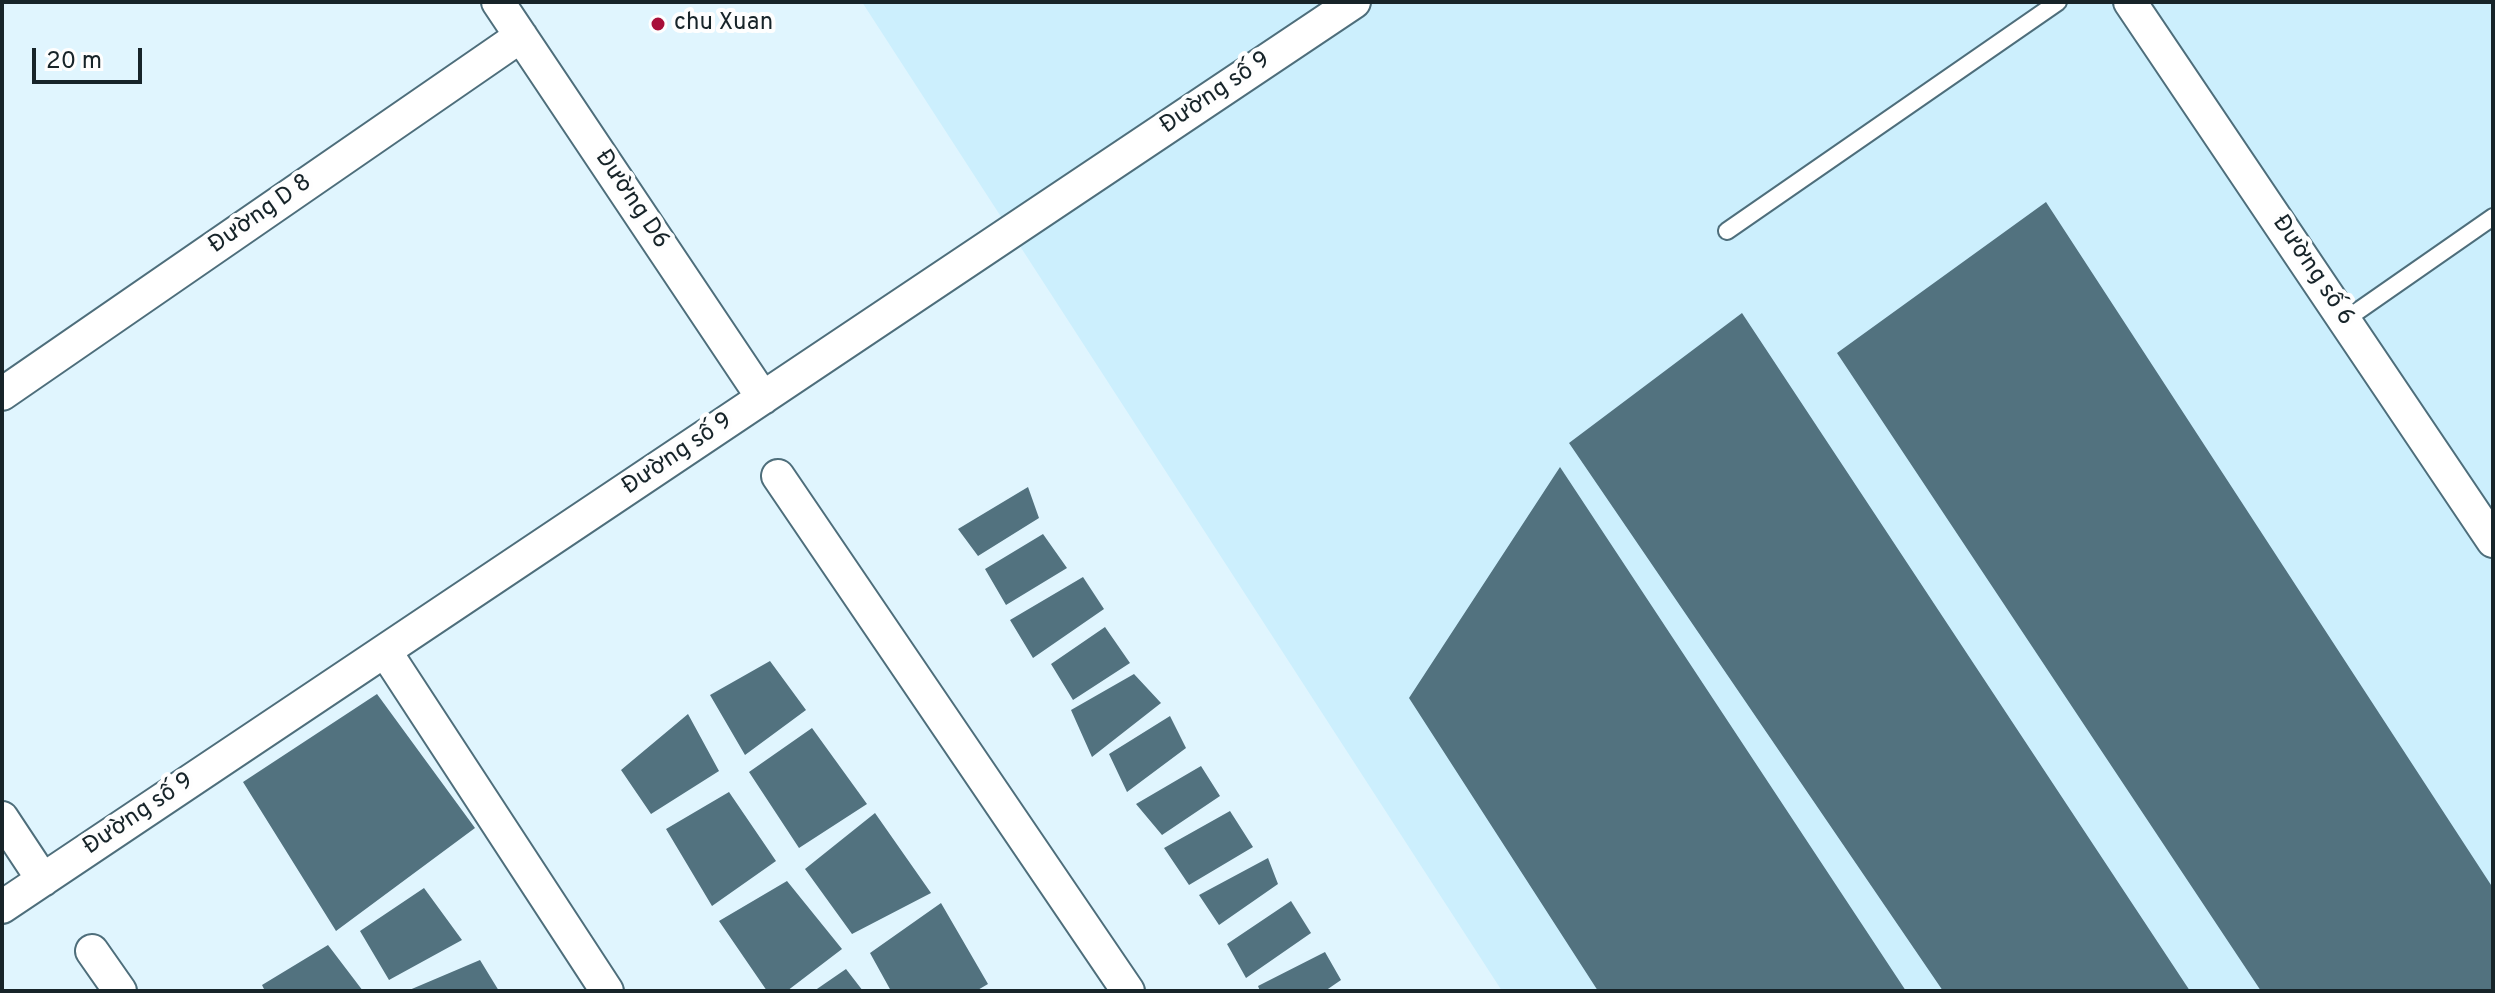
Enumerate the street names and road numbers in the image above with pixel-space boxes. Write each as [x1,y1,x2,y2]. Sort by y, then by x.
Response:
street label: Đường số 9 [1156,47,1276,141]
street label: Đường D6 [588,145,674,255]
street label: Đường D 8 [204,169,318,261]
street label: Đường số 6 [2265,211,2359,331]
street label: Đường số 9 [618,408,738,502]
street label: Đường số 9 [79,768,199,862]

